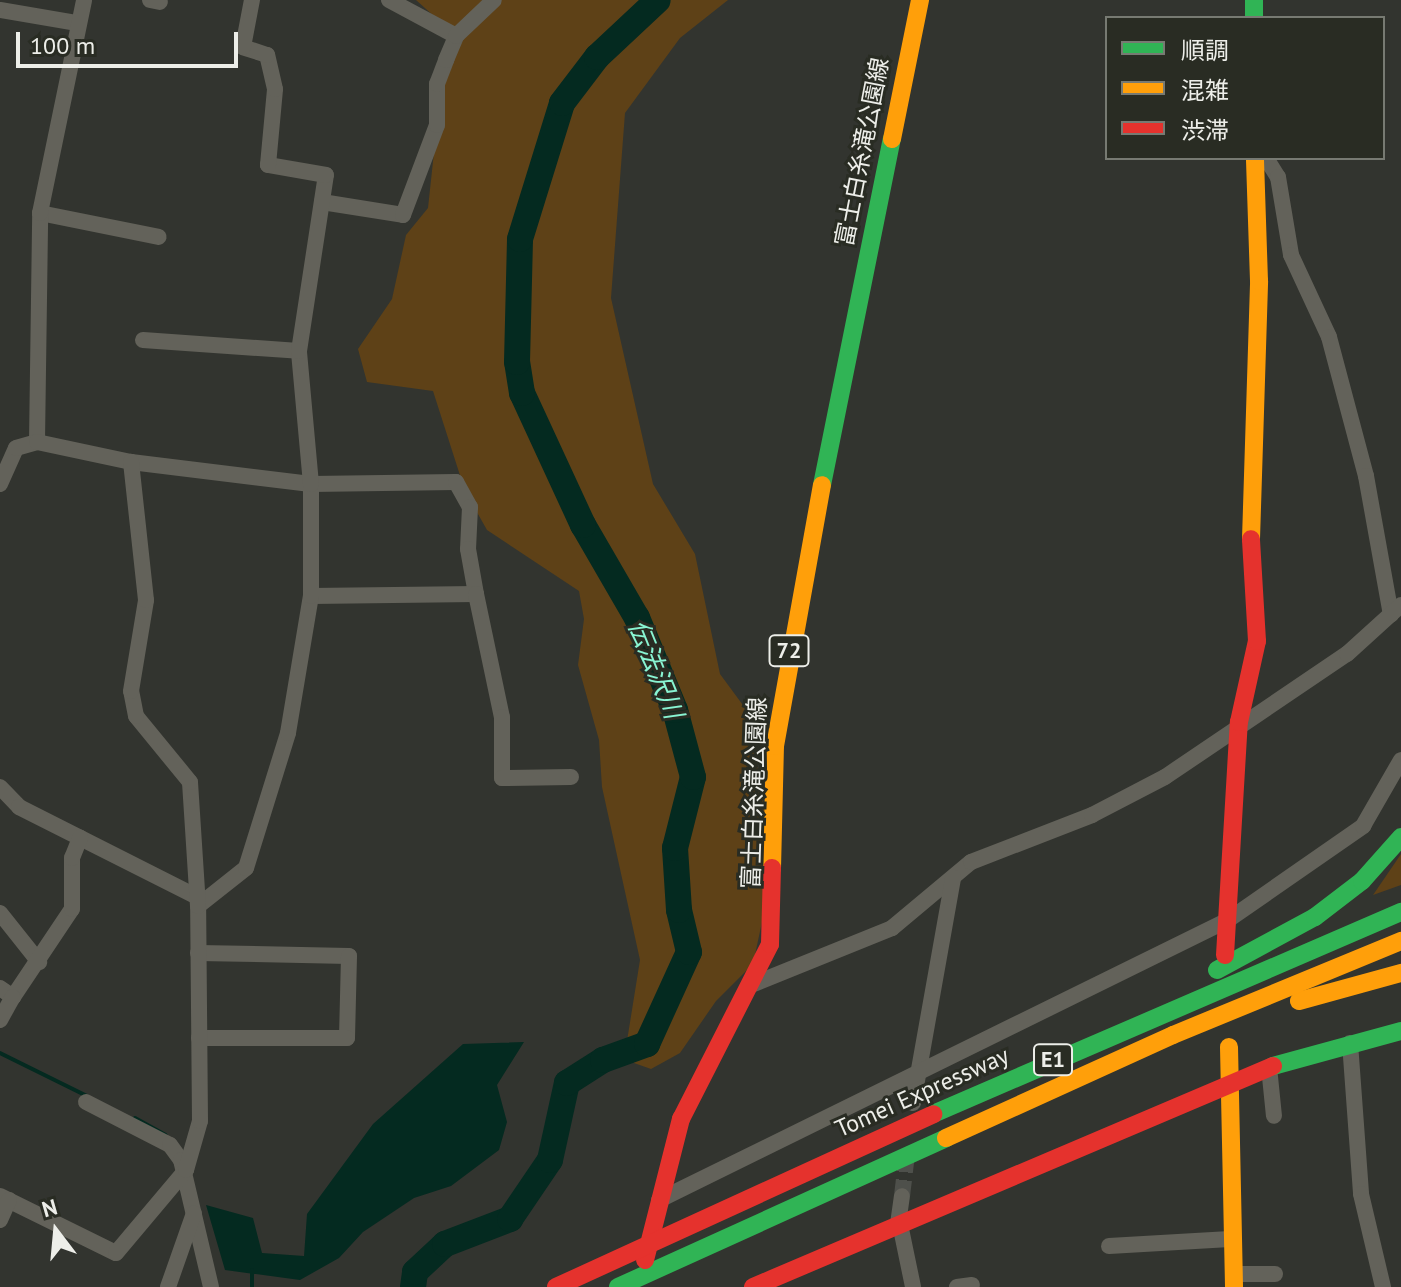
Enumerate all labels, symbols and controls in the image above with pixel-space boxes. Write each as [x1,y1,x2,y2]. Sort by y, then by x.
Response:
scale bar [20,16,242,66]
legend [1105,16,1385,160]
text: 100 m [30,30,95,61]
text: 順調 [1181,35,1229,66]
street label: 富士白糸滝公園線 [830,55,894,249]
text: 混雑 [1181,75,1229,106]
text: 渋滞 [1181,115,1229,146]
water label: 伝法沢川 [622,615,690,723]
road number: 72 [767,633,811,669]
street label: 富士白糸滝公園線 [736,697,772,889]
street label: Tomei Expressway [831,1041,1013,1143]
road number: E1 [1033,1042,1073,1078]
north arrow [16,1191,96,1271]
text: N [39,1192,60,1223]

